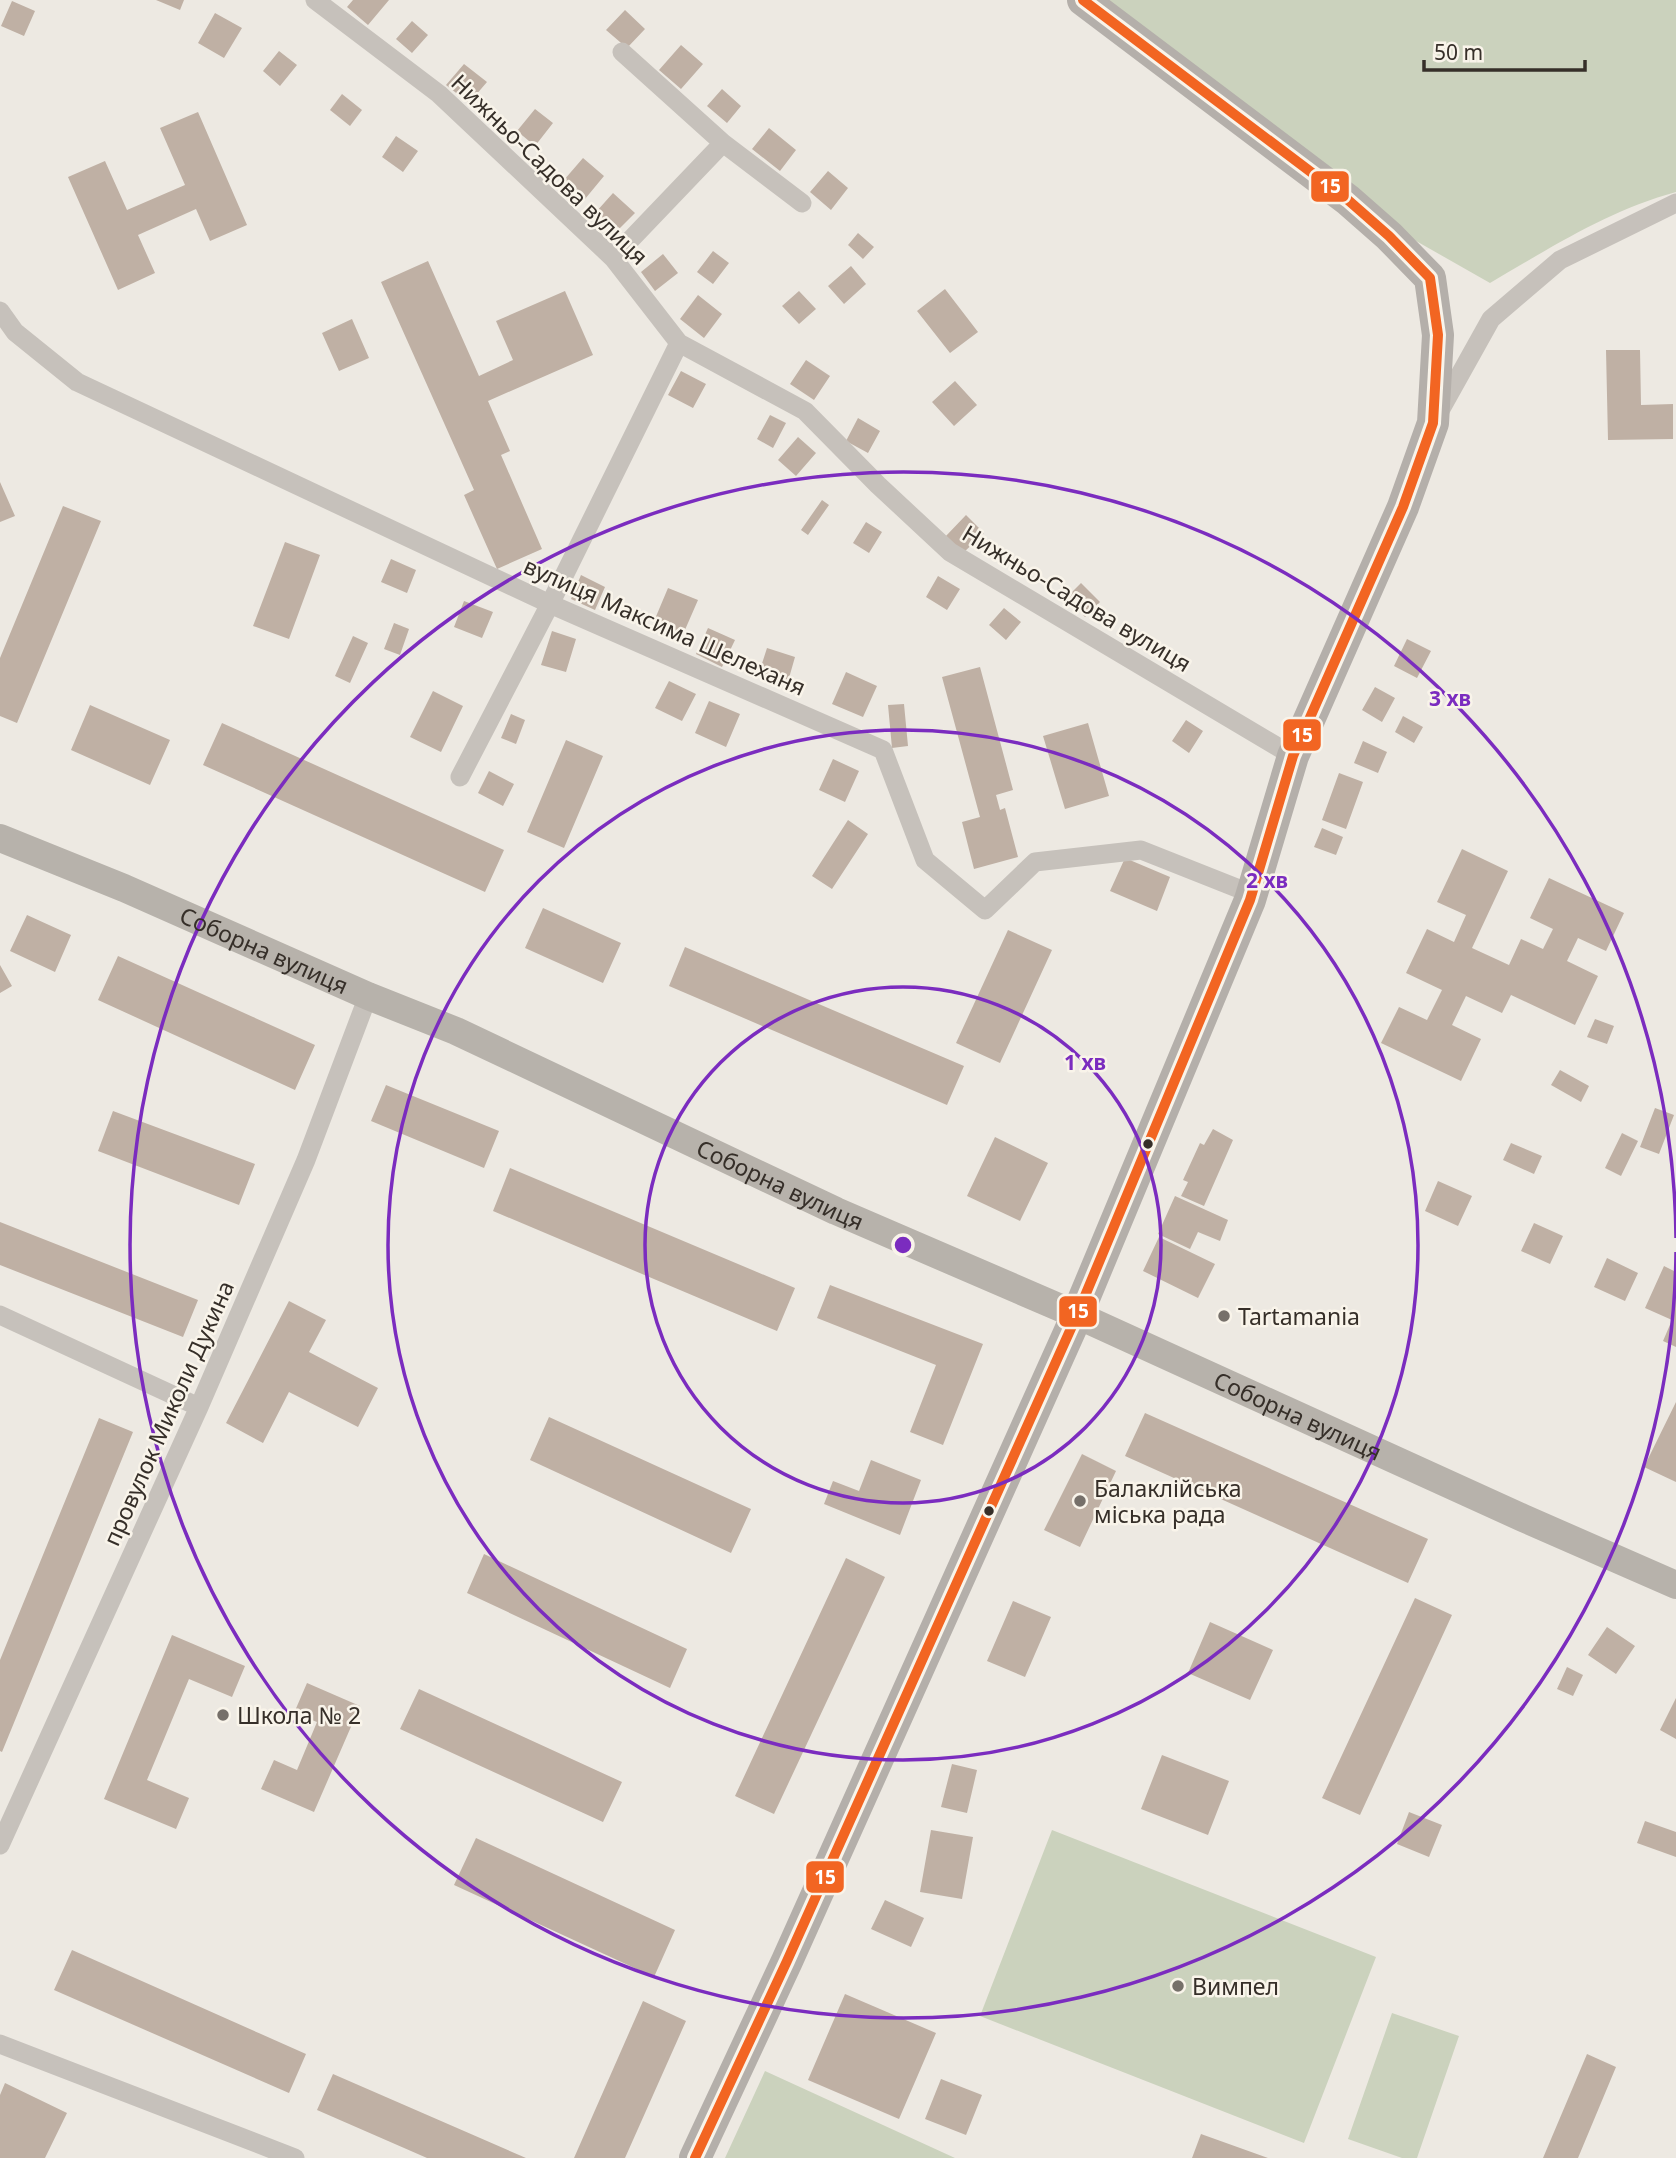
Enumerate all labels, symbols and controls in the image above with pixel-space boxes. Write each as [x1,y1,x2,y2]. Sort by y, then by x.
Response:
scale bar [1424,28,1585,72]
text: 50 m [1434,38,1483,66]
street label: Нижньо-Садова вулиця [445,67,655,271]
line badge: 15 [1310,170,1350,203]
text: 15 [1319,173,1341,199]
street label: Нижньо-Садова вулиця [957,517,1197,679]
street label: вулиця Максима Шелеханя [519,549,811,703]
text: 3 хв [1429,684,1471,712]
line badge: 15 [1282,718,1322,752]
text: 15 [1291,722,1313,748]
text: 2 хв [1246,866,1288,894]
street label: Соборна вулиця [175,899,353,1001]
text: 1 хв [1064,1048,1106,1076]
street label: Соборна вулиця [692,1131,869,1237]
unlabelled marker [1141,1137,1155,1151]
centre of rings [891,1233,915,1257]
street label: провулок Миколи Дукина [95,1275,241,1551]
line badge: 15 [1058,1295,1098,1328]
text: 15 [1067,1298,1089,1324]
place label: Tartamania [1238,1300,1360,1332]
marker: Tartamania [1216,1308,1232,1324]
street label: Соборна вулиця [1209,1363,1387,1468]
place label: Балаклійська міська рада [1094,1472,1242,1530]
marker: Балаклійська міська рада [1072,1493,1088,1509]
unlabelled marker [982,1504,996,1518]
place label: Школа № 2 [237,1699,361,1731]
marker: Школа № 2 [215,1707,231,1723]
line badge: 15 [805,1860,845,1894]
text: 15 [814,1864,836,1890]
place label: Вимпел [1192,1970,1279,2002]
marker: Вимпел [1170,1978,1186,1994]

